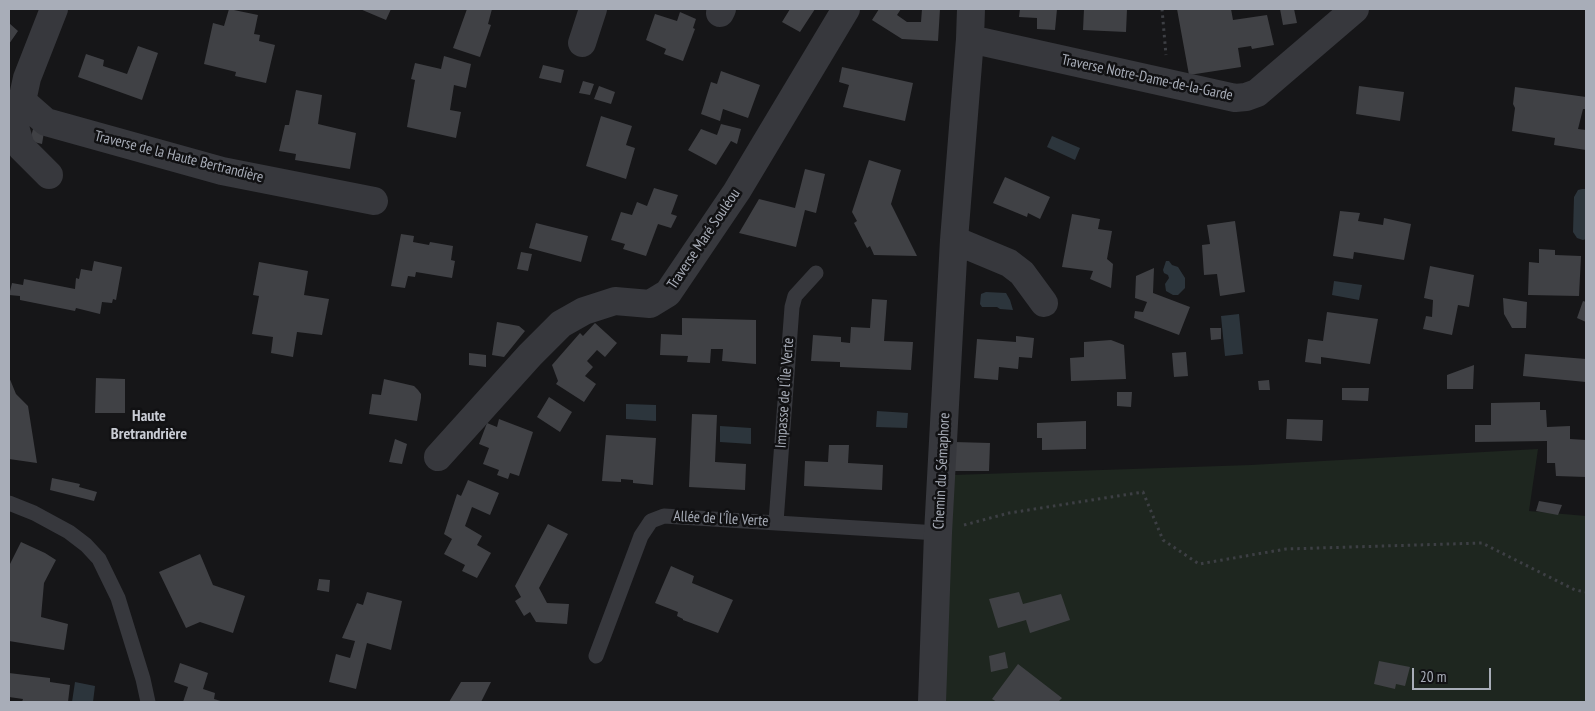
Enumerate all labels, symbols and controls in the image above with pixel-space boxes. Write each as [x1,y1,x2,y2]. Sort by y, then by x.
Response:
street label: Traverse Notre-Dame-de-la-Garde [1060,51,1234,105]
street label: Traverse de la Haute Bertrandière [93,127,265,187]
street label: Traverse Maré Souléou [664,185,744,293]
street label: Impasse de l'Île Verte [772,337,798,449]
district label: Haute Bretrandrière [111,406,187,444]
street label: Chemin du Sémaphore [930,412,954,530]
street label: Allée de l'Île Verte [673,508,769,530]
scale bar [1415,658,1494,690]
text: 20 m [1420,667,1446,686]

